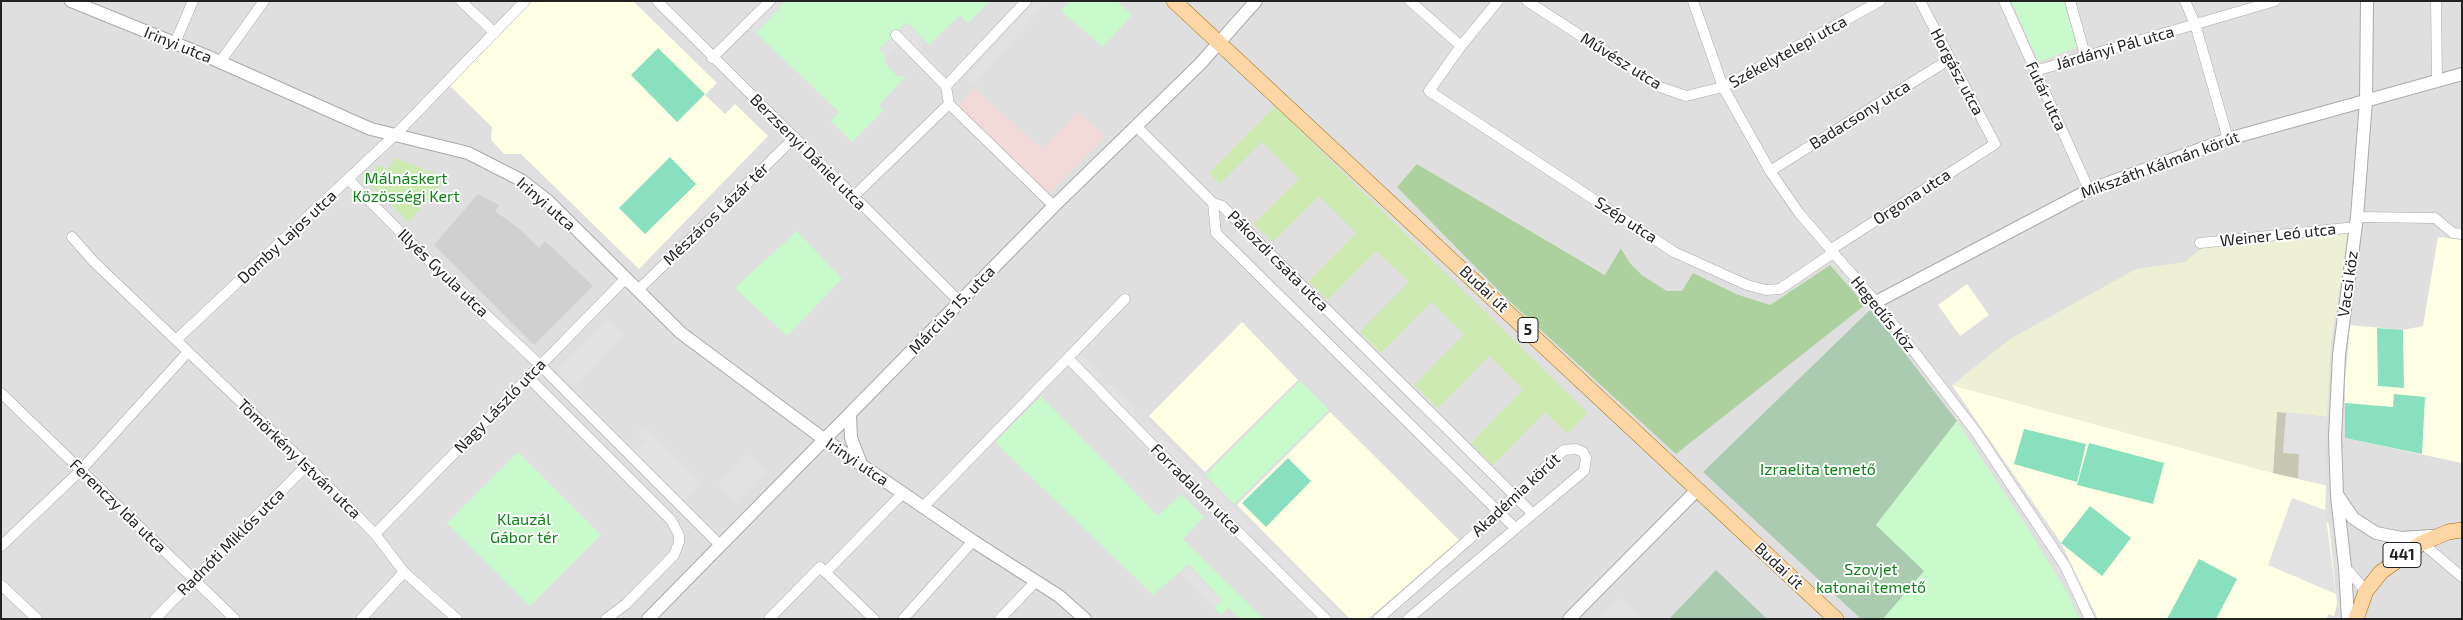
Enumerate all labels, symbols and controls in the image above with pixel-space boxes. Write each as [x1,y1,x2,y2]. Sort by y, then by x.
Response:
street label: Székelytelepi utca [1726,12,1850,92]
street label: Járdányi Pál utca [2054,22,2176,74]
street label: Irinyi utca [141,23,215,67]
street label: Horgász utca [1926,25,1988,119]
street label: Művész utca [1577,29,1665,93]
street label: Futár utca [2022,58,2070,134]
street label: Badacsony utca [1806,76,1914,154]
street label: Berzsenyi Dániel utca [746,90,870,214]
street label: Mikszáth Kálmán körút [2078,127,2242,203]
street label: Mészáros Lázár tér [659,159,773,269]
street label: Orgona utca [1870,165,1954,229]
park label: Málnáskert Közösségi Kert [352,169,460,207]
street label: Irinyi utca [513,173,579,235]
street label: Domby Lajos utca [233,186,341,288]
street label: Szép utca [1591,193,1661,247]
street label: Pákozdi csata utca [1223,206,1333,316]
street label: Weiner Leó utca [2219,219,2337,251]
street label: Illyés Gyula utca [394,225,492,321]
street label: Vacsi köz [2334,250,2362,318]
street label: Március 15. utca [905,262,999,358]
street label: Budai út [1456,262,1512,316]
street label: Hegedűs köz [1847,272,1919,356]
road number: 5 [1518,318,1538,342]
street label: Nagy László utca [450,355,550,457]
street label: Tömörkény István utca [233,395,365,523]
street label: Irinyi utca [822,434,892,490]
street label: Forradalom utca [1147,440,1245,538]
street label: Akadémia körút [1468,449,1564,541]
street label: Ferenczy Ida utca [66,455,170,557]
park label: Izraelita temető [1760,460,1876,480]
street label: Radnóti Miklós utca [174,485,288,599]
park label: Klauzál Gábor tér [490,510,558,548]
street label: Budai út [1751,539,1807,593]
road number: 441 [2383,542,2421,568]
park label: Szovjet katonai temető [1816,560,1926,598]

